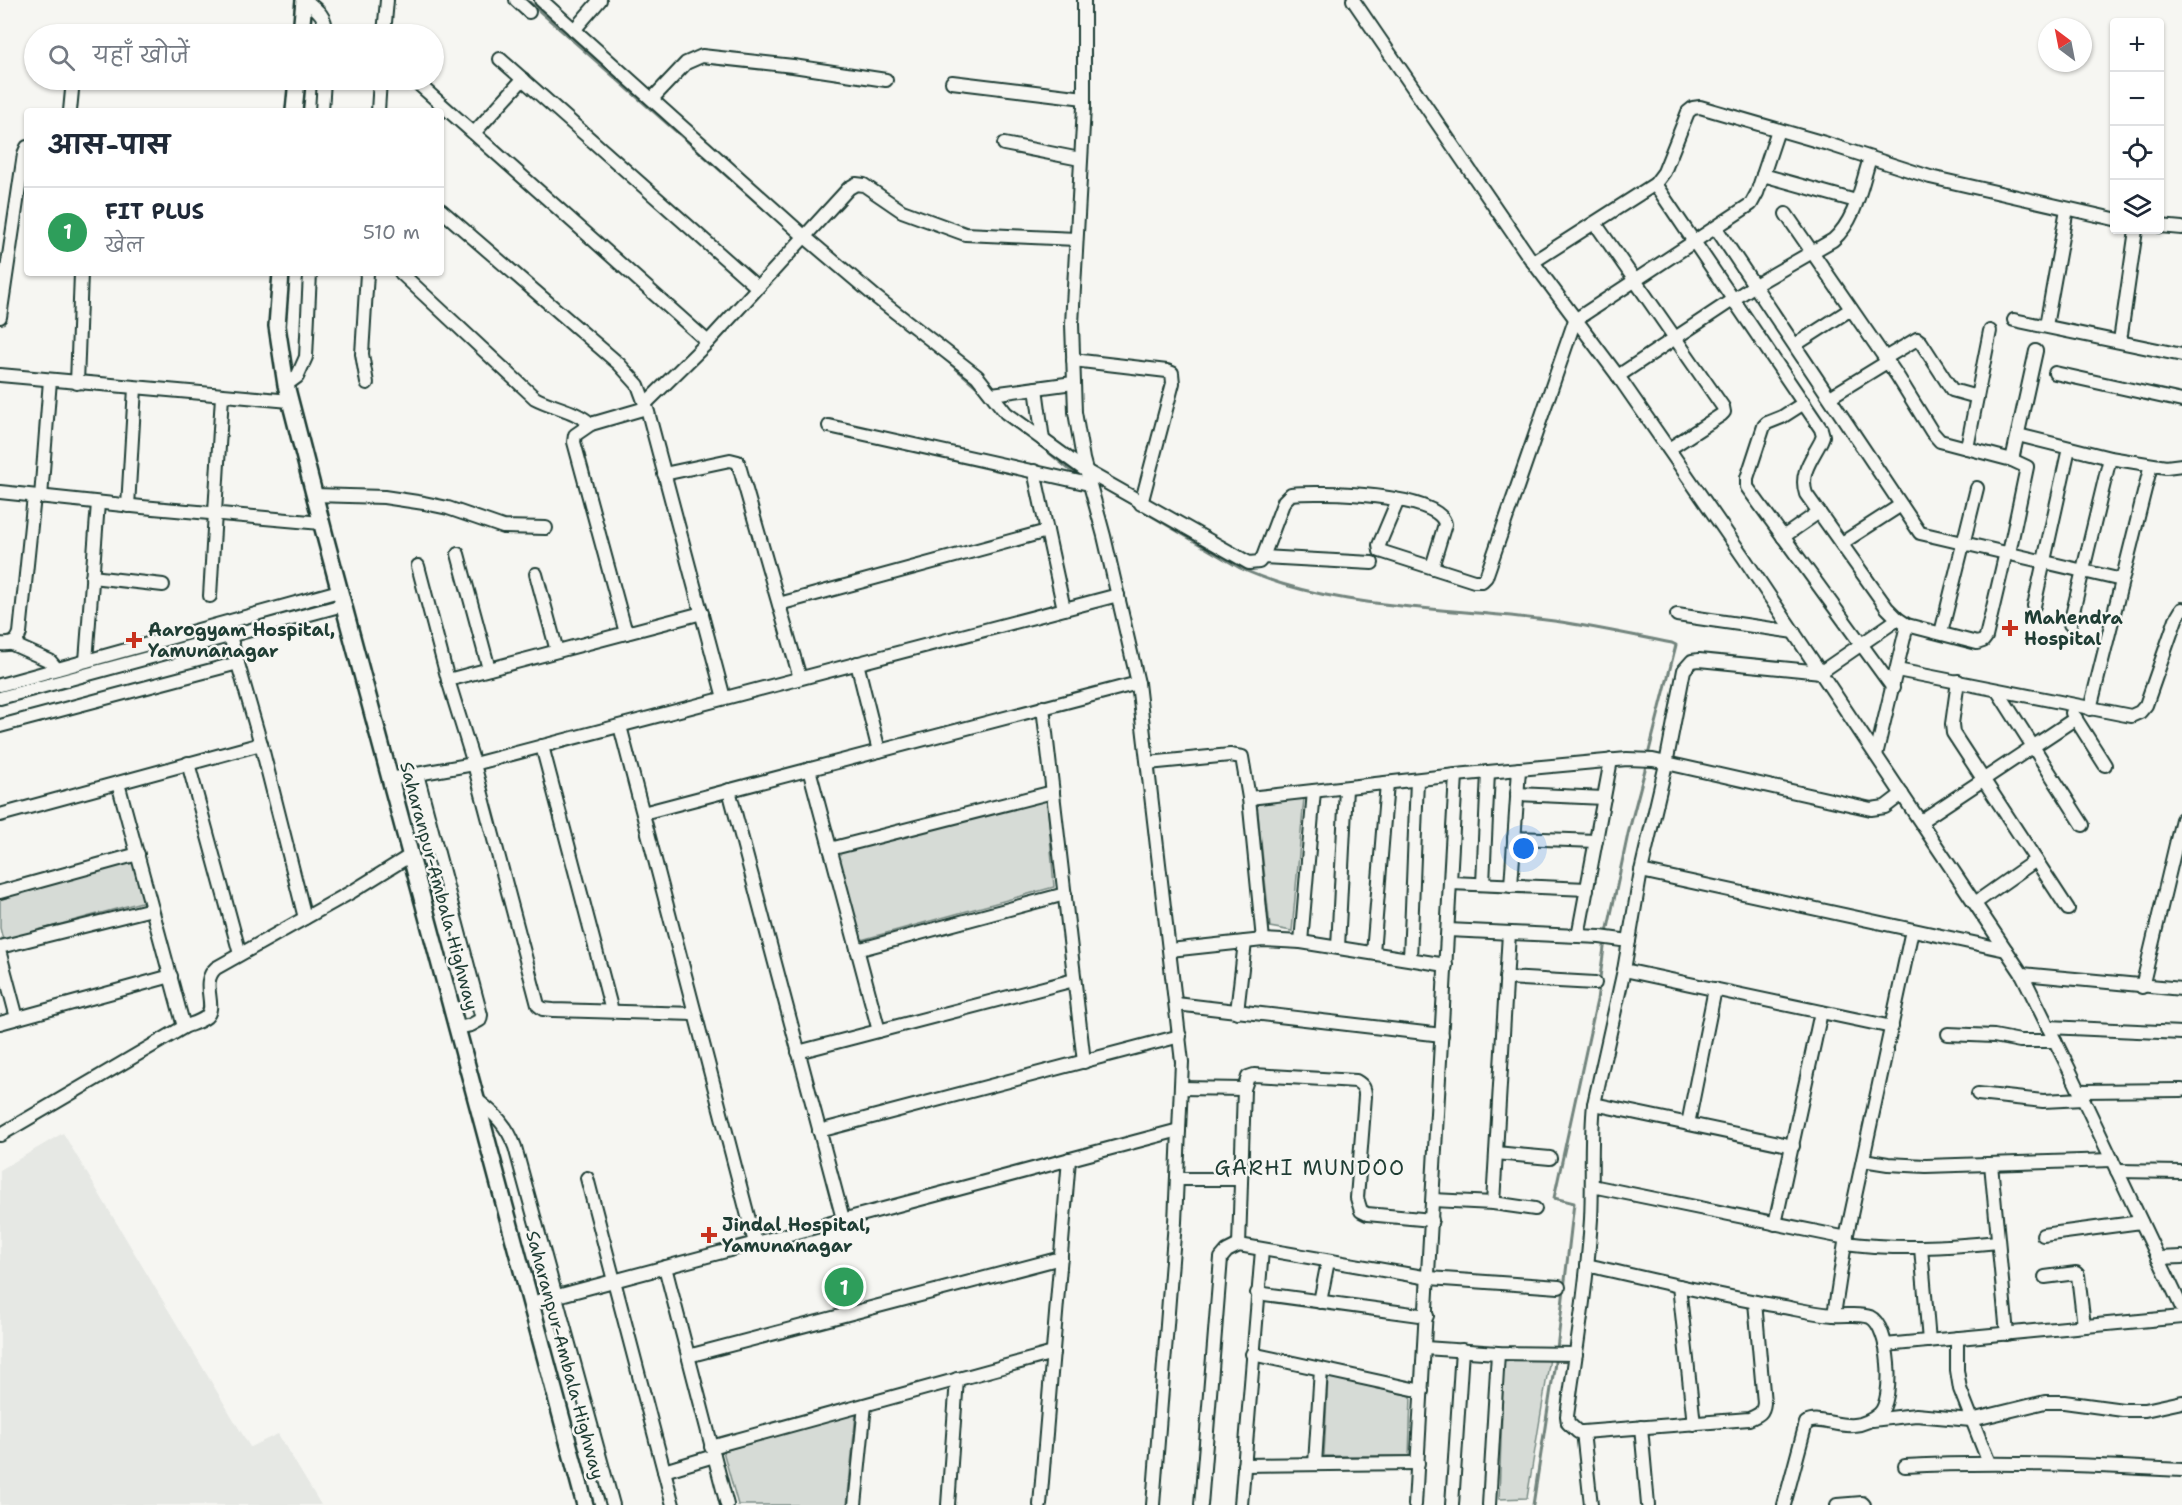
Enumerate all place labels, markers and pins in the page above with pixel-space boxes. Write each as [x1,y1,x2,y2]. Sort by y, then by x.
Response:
place label: Mahendra Hospital [2024,606,2123,651]
place label: Aarogyam Hospital, Yamunanagar [148,618,335,663]
marker: Mahendra Hospital [2001,619,2019,637]
marker: Aarogyam Hospital, Yamunanagar [125,631,143,649]
place label: Jindal Hospital, Yamunanagar [722,1213,870,1258]
marker: Jindal Hospital, Yamunanagar [700,1226,718,1244]
pin: 1 [824,1264,864,1310]

